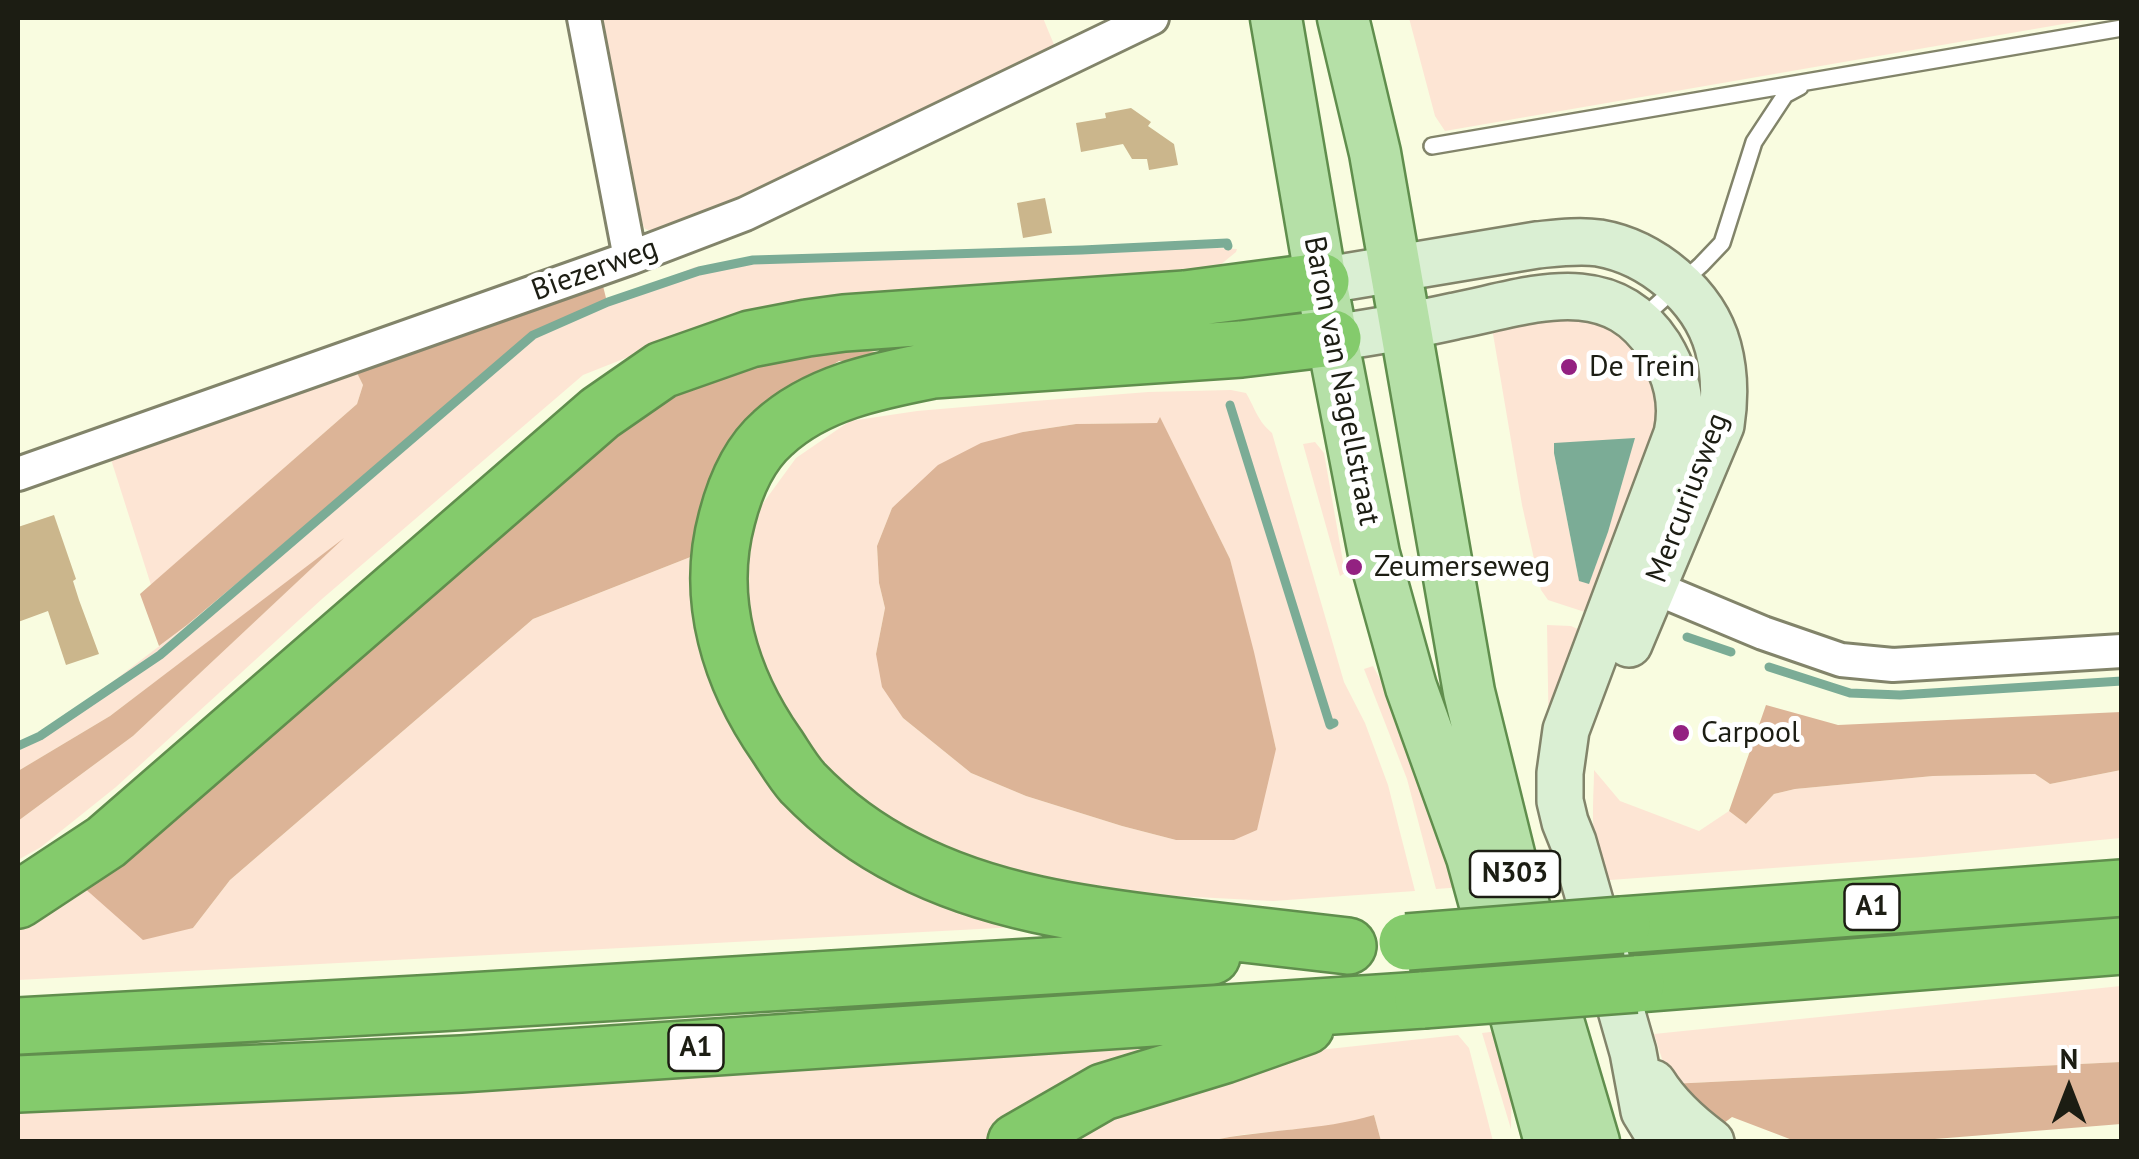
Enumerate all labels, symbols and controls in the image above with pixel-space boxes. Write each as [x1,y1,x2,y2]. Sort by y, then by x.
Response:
street label: Biezerweg [527,231,663,309]
street label: Baron van Nagellstraat [1295,233,1387,529]
place label: De Trein [1589,349,1695,385]
marker: De Trein [1558,356,1580,378]
street label: Mercuriusweg [1639,408,1737,588]
place label: Zeumerseweg [1374,549,1550,585]
marker: Zeumerseweg [1343,556,1365,578]
place label: Carpool [1701,715,1800,751]
marker: Carpool [1670,722,1692,744]
road number: N303 [1470,851,1560,897]
road number: A1 [1844,884,1900,930]
road number: A1 [668,1025,724,1071]
north arrow [2019,1039,2119,1139]
text: N [2060,1040,2078,1077]

